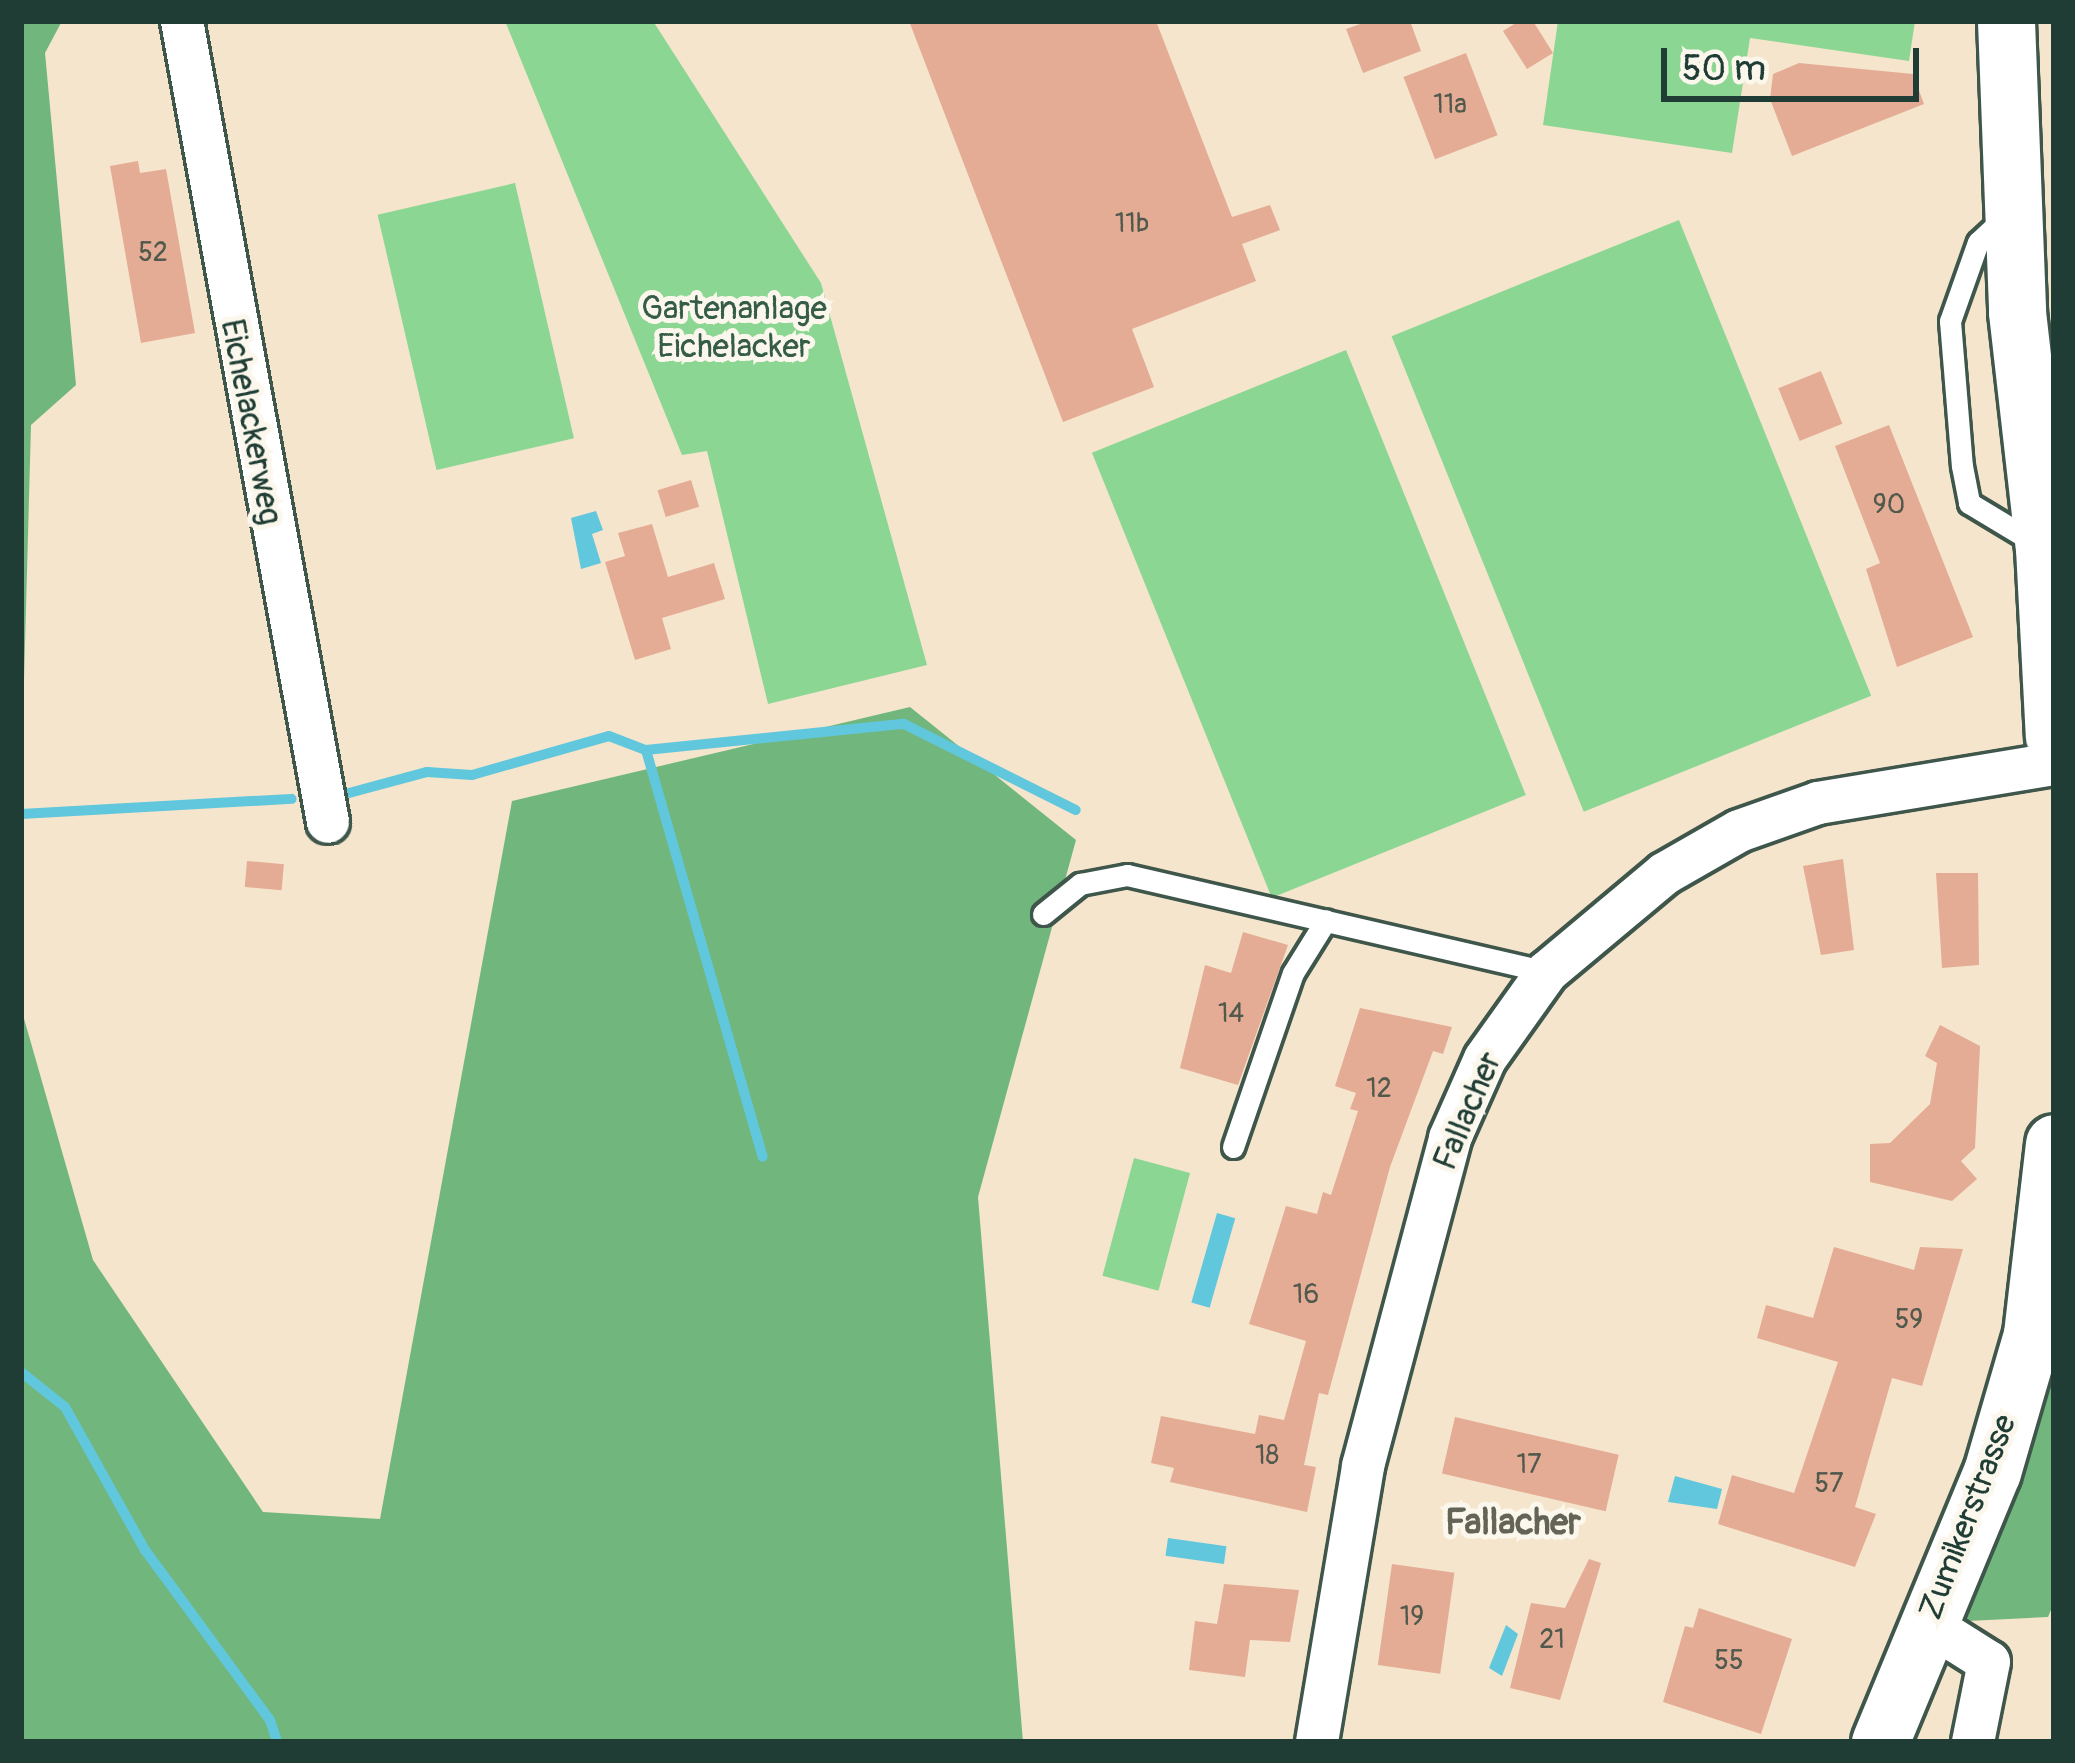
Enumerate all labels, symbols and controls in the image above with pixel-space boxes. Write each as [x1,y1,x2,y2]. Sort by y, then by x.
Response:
scale bar [1667,24,1925,98]
text: 50 m [1682,46,1766,91]
house number: 11a [1433,89,1467,121]
house number: 11b [1115,208,1149,240]
house number: 52 [138,237,168,269]
park label: Gartenanlage Eichelacker [641,289,827,367]
street label: Eichelackerweg [212,316,290,528]
house number: 90 [1873,489,1905,521]
house number: 14 [1218,998,1244,1030]
street label: Fallacher [1425,1046,1511,1176]
house number: 12 [1366,1073,1392,1105]
house number: 16 [1293,1279,1319,1311]
house number: 59 [1895,1304,1923,1336]
street label: Zumikerstrasse [1911,1409,2025,1625]
house number: 18 [1255,1440,1279,1472]
house number: 17 [1517,1449,1541,1481]
house number: 57 [1815,1468,1843,1500]
district label: Fallacher [1445,1501,1581,1545]
house number: 19 [1400,1601,1424,1633]
house number: 21 [1539,1624,1565,1656]
house number: 55 [1714,1645,1744,1677]

